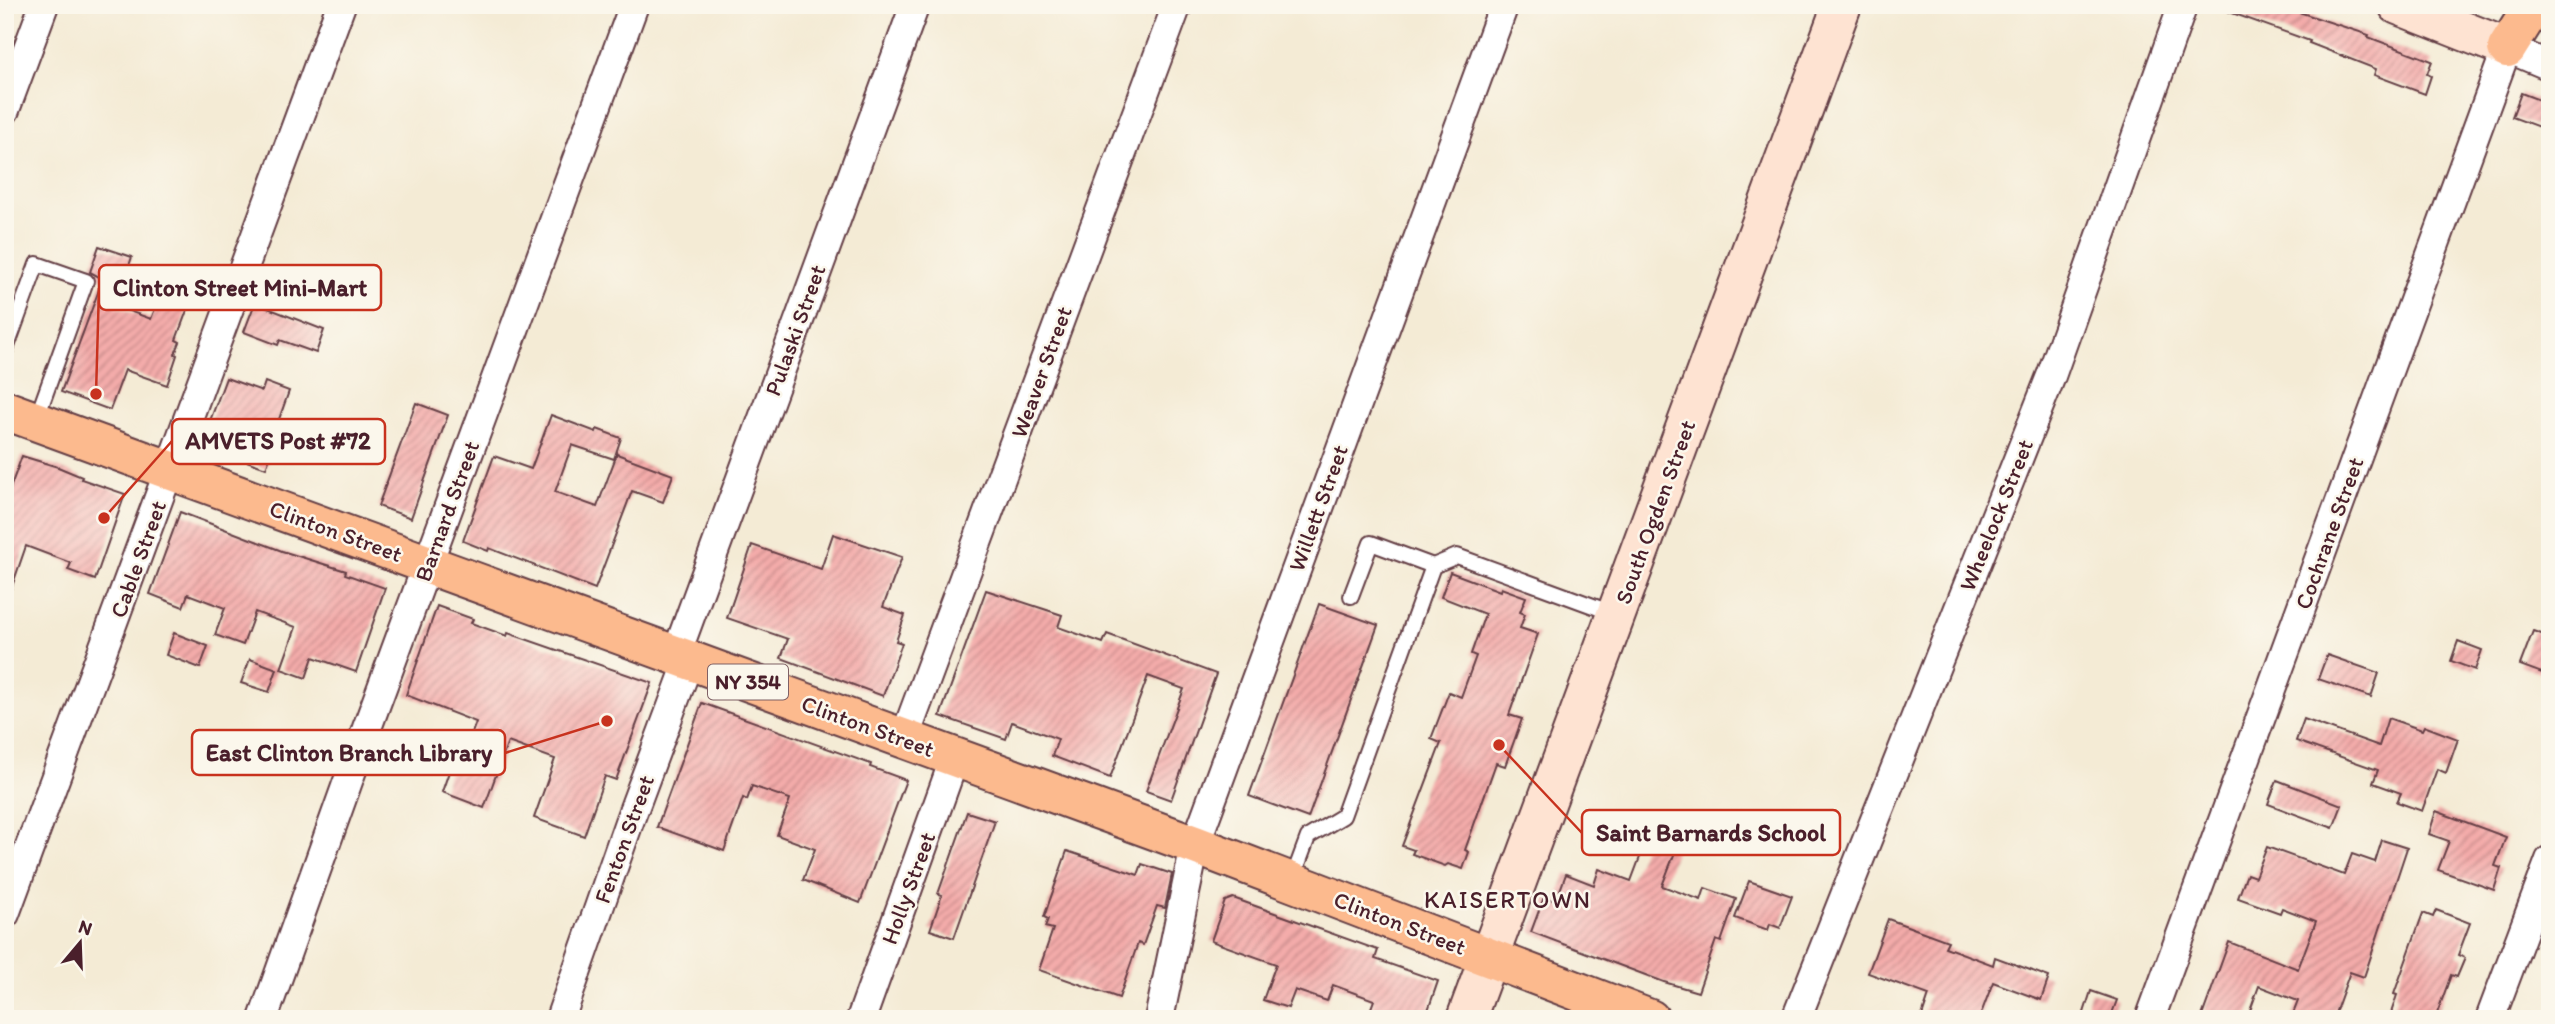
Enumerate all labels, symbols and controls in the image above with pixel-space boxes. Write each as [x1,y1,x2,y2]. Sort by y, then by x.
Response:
street label: Pulaski Street [758,260,832,399]
callout: Clinton Street Mini-Mart [99,265,381,310]
text: Clinton Street Mini-Mart [113,273,367,302]
street label: Weaver Street [1004,302,1078,442]
street label: South Ogden Street [1609,416,1701,608]
callout: AMVETS Post #72 [172,419,385,464]
text: AMVETS Post #72 [184,426,371,455]
street label: Wheelock Street [1953,435,2039,595]
street label: Barnard Street [409,437,485,585]
street label: Willett Street [1282,441,1354,575]
street label: Cochrane Street [2288,453,2370,613]
street label: Clinton Street [266,494,406,568]
street label: Cable Street [104,496,172,621]
road number: NY 354 [708,664,788,700]
street label: Clinton Street [798,689,938,763]
callout: East Clinton Branch Library [192,730,505,775]
text: East Clinton Branch Library [206,738,493,768]
street label: Fenton Street [588,771,660,907]
callout: Saint Barnards School [1582,810,1840,855]
text: Saint Barnards School [1596,818,1826,847]
street label: Holly Street [875,828,941,948]
street label: Clinton Street [1330,885,1470,961]
district label: KAISERTOWN [1424,885,1592,914]
north arrow [46,908,116,978]
text: N [76,914,95,940]

